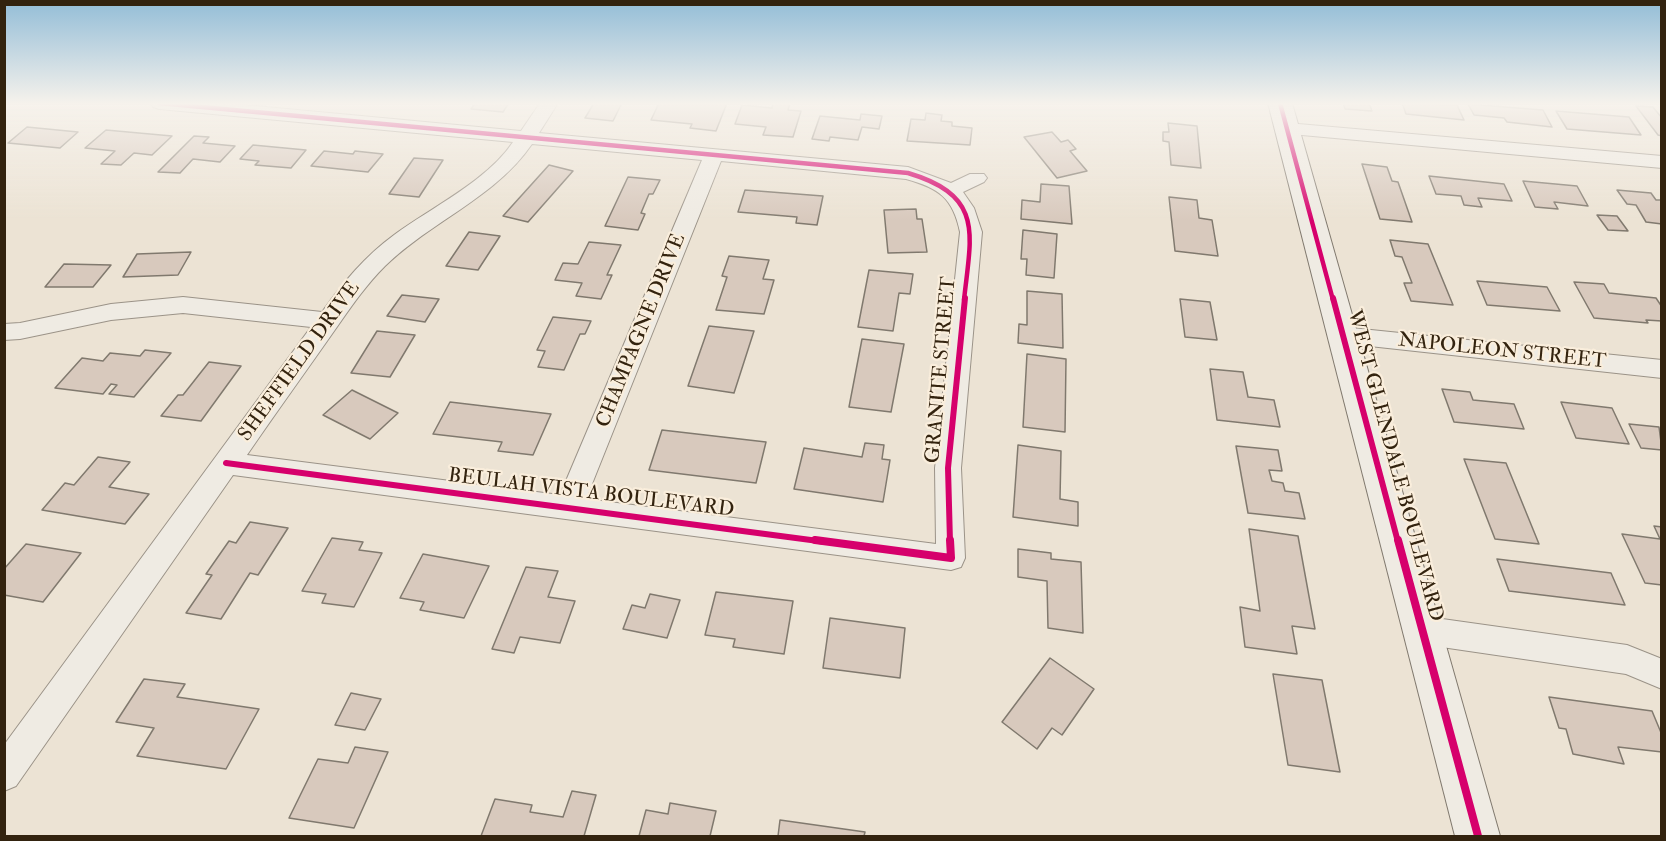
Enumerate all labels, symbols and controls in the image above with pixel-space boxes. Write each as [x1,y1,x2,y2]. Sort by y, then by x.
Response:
street label: CHAMPAGNE DRIVE [592,231,692,431]
street label: GRANITE STREET [922,276,962,464]
street label: SHEFFIELD DRIVE [234,278,366,446]
street label: WEST GLENDALE BOULEVARD [1341,308,1447,624]
street label: NAPOLEON STREET [1397,329,1607,375]
street label: BEULAH VISTA BOULEVARD [447,465,735,523]

